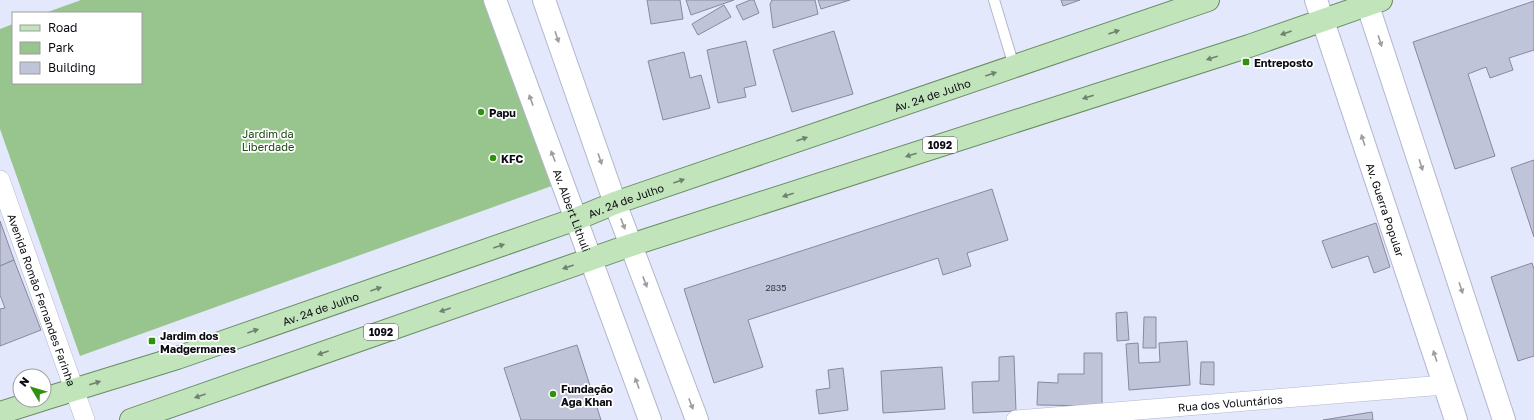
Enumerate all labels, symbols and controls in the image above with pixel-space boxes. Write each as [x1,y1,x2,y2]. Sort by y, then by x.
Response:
legend [12,12,142,84]
text: Road [48,20,77,35]
one-way arrow [1108,29,1120,35]
one-way arrow [1280,30,1292,36]
one-way arrow [554,31,560,43]
one-way arrow [1377,36,1383,48]
text: Park [48,40,74,55]
one-way arrow [1206,55,1218,61]
place label: Entreposto [1254,56,1313,69]
marker: Entreposto [1241,57,1251,67]
text: Building [48,60,96,75]
one-way arrow [985,71,997,77]
street label: Av. 24 de Julho [892,75,972,114]
one-way arrow [528,93,534,105]
one-way arrow [1082,95,1094,101]
place label: Papu [489,106,516,119]
marker: Papu [476,107,486,117]
park label: Jardim da Liberdade [242,127,294,153]
one-way arrow [1360,134,1366,146]
one-way arrow [796,136,808,142]
road number: 1092 [923,137,957,153]
one-way arrow [549,150,555,162]
place label: KFC [501,152,524,165]
one-way arrow [905,152,917,158]
marker: KFC [488,153,498,163]
one-way arrow [597,154,603,166]
one-way arrow [1418,159,1424,171]
street label: Av. Guerra Popular [1364,161,1408,259]
street label: Av. Albert Lithuli [551,167,594,253]
one-way arrow [673,178,685,184]
street label: Av. 24 de Julho [586,180,666,220]
one-way arrow [781,192,793,198]
street label: Avenida Romão Fernandes Farinha [6,212,79,388]
one-way arrow [621,219,627,231]
one-way arrow [493,243,505,249]
one-way arrow [562,264,574,270]
one-way arrow [643,276,649,288]
house number: 2835 [765,282,787,293]
one-way arrow [1458,283,1464,295]
one-way arrow [371,286,383,292]
street label: Av. 24 de Julho [281,289,361,327]
one-way arrow [439,307,451,313]
road number: 1092 [364,324,398,340]
one-way arrow [248,328,260,334]
place label: Jardim dos Madgermanes [160,329,236,355]
marker: Jardim dos Madgermanes [147,336,157,346]
one-way arrow [316,350,328,356]
one-way arrow [1432,350,1438,362]
north arrow [12,368,52,408]
text: N [16,374,31,389]
one-way arrow [633,377,639,389]
one-way arrow [89,380,101,386]
place label: Fundação Aga Khan [561,382,614,408]
marker: Fundação Aga Khan [548,389,558,399]
street label: Rua dos Voluntários [1177,392,1283,413]
one-way arrow [194,393,206,399]
one-way arrow [688,398,694,410]

